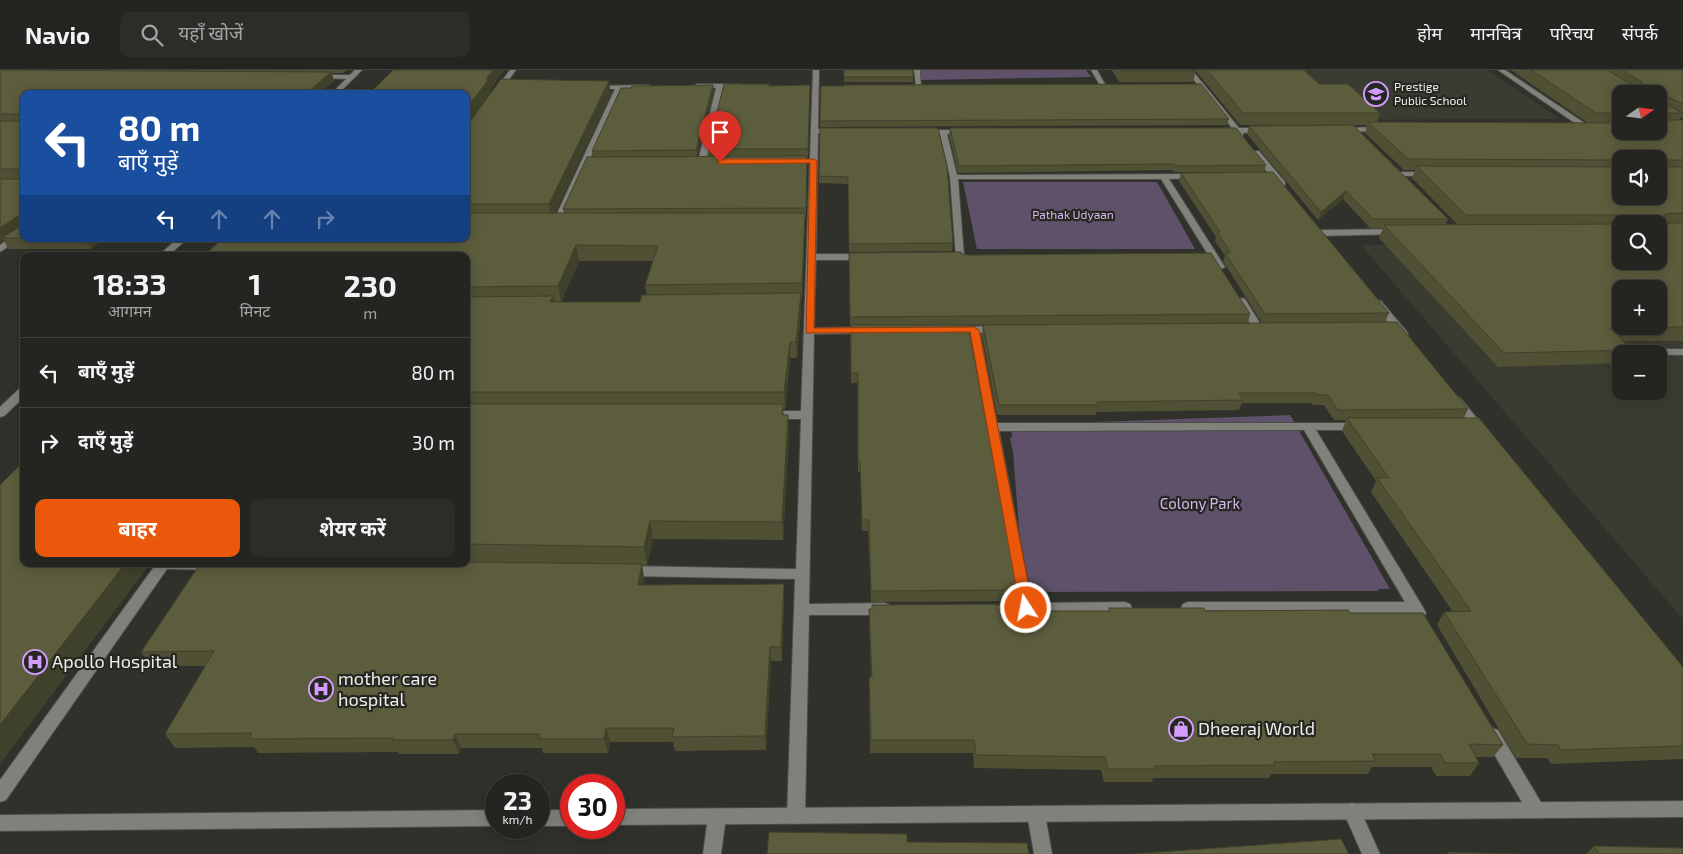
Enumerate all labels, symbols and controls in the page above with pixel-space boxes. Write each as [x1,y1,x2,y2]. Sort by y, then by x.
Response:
search box [120,12,470,57]
text: Navio [25,20,90,49]
icon: search [138,21,166,49]
text: यहाँ खोजें [178,21,243,44]
text: होम [1417,22,1442,44]
text: मानचित्र [1470,22,1522,44]
text: परिचय [1550,22,1594,44]
text: संपर्क [1622,22,1658,44]
place label: Prestige Public School [1394,79,1467,107]
school or university icon: Prestige Public School [1363,81,1389,107]
north arrow [1612,85,1668,140]
map controls [1612,85,1667,400]
text: 80 m [118,106,200,148]
icon: left [35,110,100,175]
pin [699,111,741,162]
icon: arrive [706,118,734,146]
text: बाएँ मुड़ें [118,148,178,174]
button: sound [1612,150,1667,205]
icon: left [152,205,180,233]
icon: ahead [205,205,233,233]
icon: ahead [258,205,286,233]
icon: right [311,205,339,233]
park label: Pathak Udyaan [1032,207,1114,221]
button: search [1612,215,1667,270]
text: 18:33 [93,265,167,301]
text: 1 [249,265,261,301]
text: 230 [343,267,397,303]
button: + [1612,280,1667,335]
text: आगमन [108,301,152,320]
text: मिनट [240,301,270,320]
text: m [363,303,377,322]
button: − [1612,345,1667,400]
icon: left [35,359,63,387]
text: बाएँ मुड़ें [78,359,134,382]
text: 80 m [411,361,455,384]
icon: right [35,429,63,457]
text: दाएँ मुड़ें [78,429,133,452]
text: 30 m [412,431,455,454]
park label: Colony Park [1160,494,1241,512]
button: बाहर [35,499,240,557]
button: शेयर करें [250,499,455,557]
position arrow [999,581,1051,633]
hospital icon: Apollo Hospital [22,649,48,675]
place label: Apollo Hospital [52,650,178,672]
place label: mother care hospital [338,667,437,710]
hospital icon: mother care hospital [308,676,334,702]
shop icon: Dheeraj World [1168,716,1194,742]
place label: Dheeraj World [1198,717,1315,739]
speed limit sign: 30 [560,774,625,839]
text: 23 [503,785,532,815]
text: km/h [503,812,532,826]

